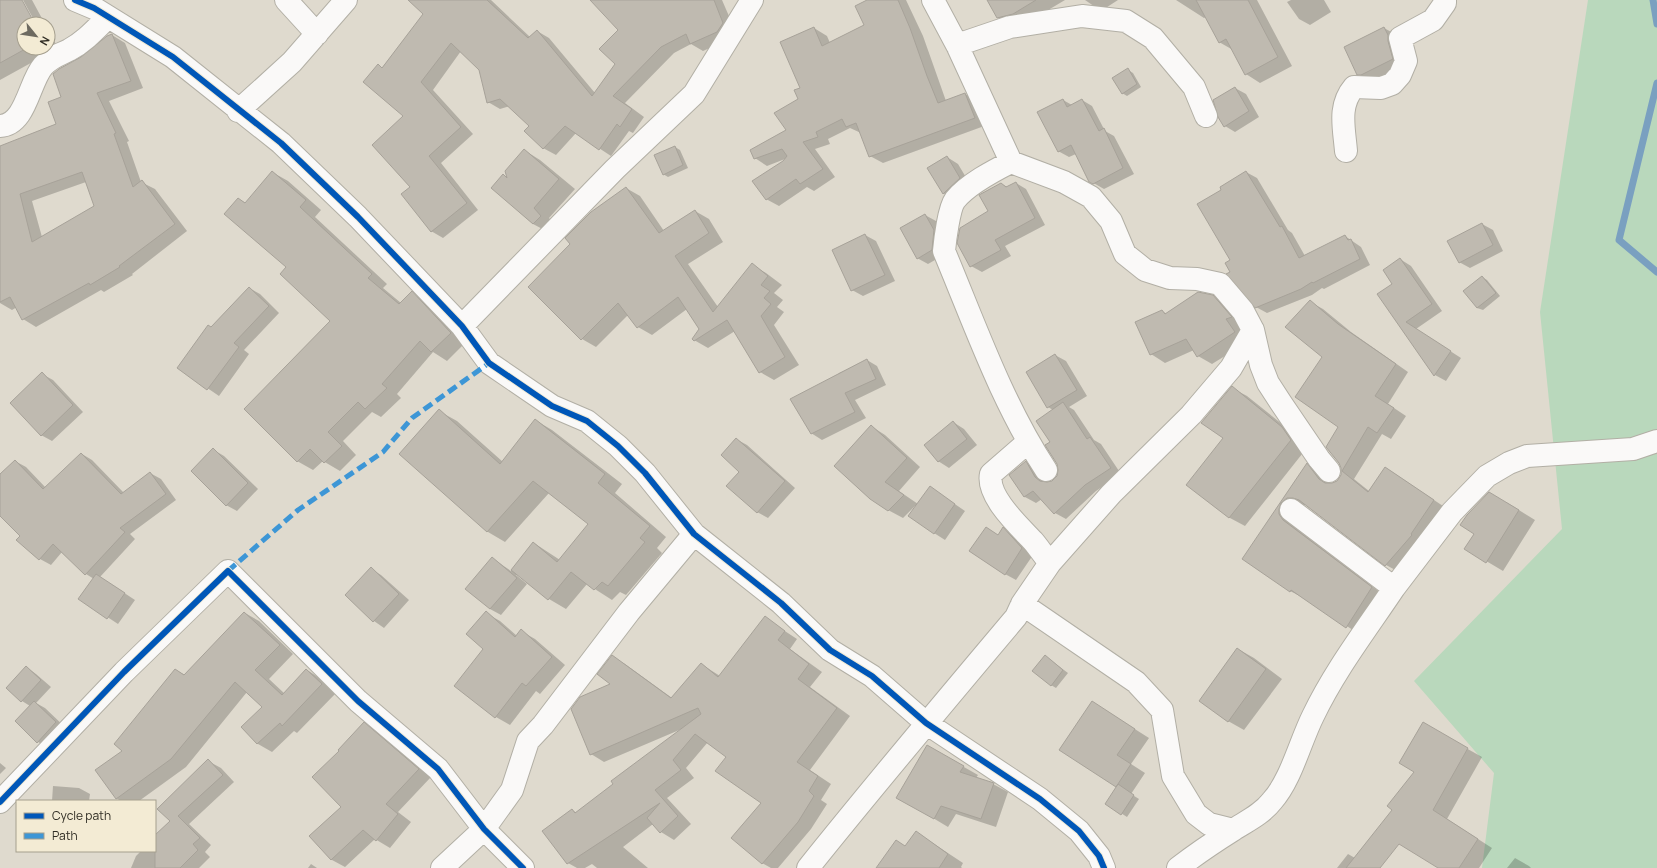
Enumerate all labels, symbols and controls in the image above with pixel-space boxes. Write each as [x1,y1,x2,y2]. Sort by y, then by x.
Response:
north arrow [16,16,56,56]
text: N [37,34,54,49]
legend [16,800,156,852]
text: Cycle path [52,807,111,824]
text: Path [52,827,78,844]

